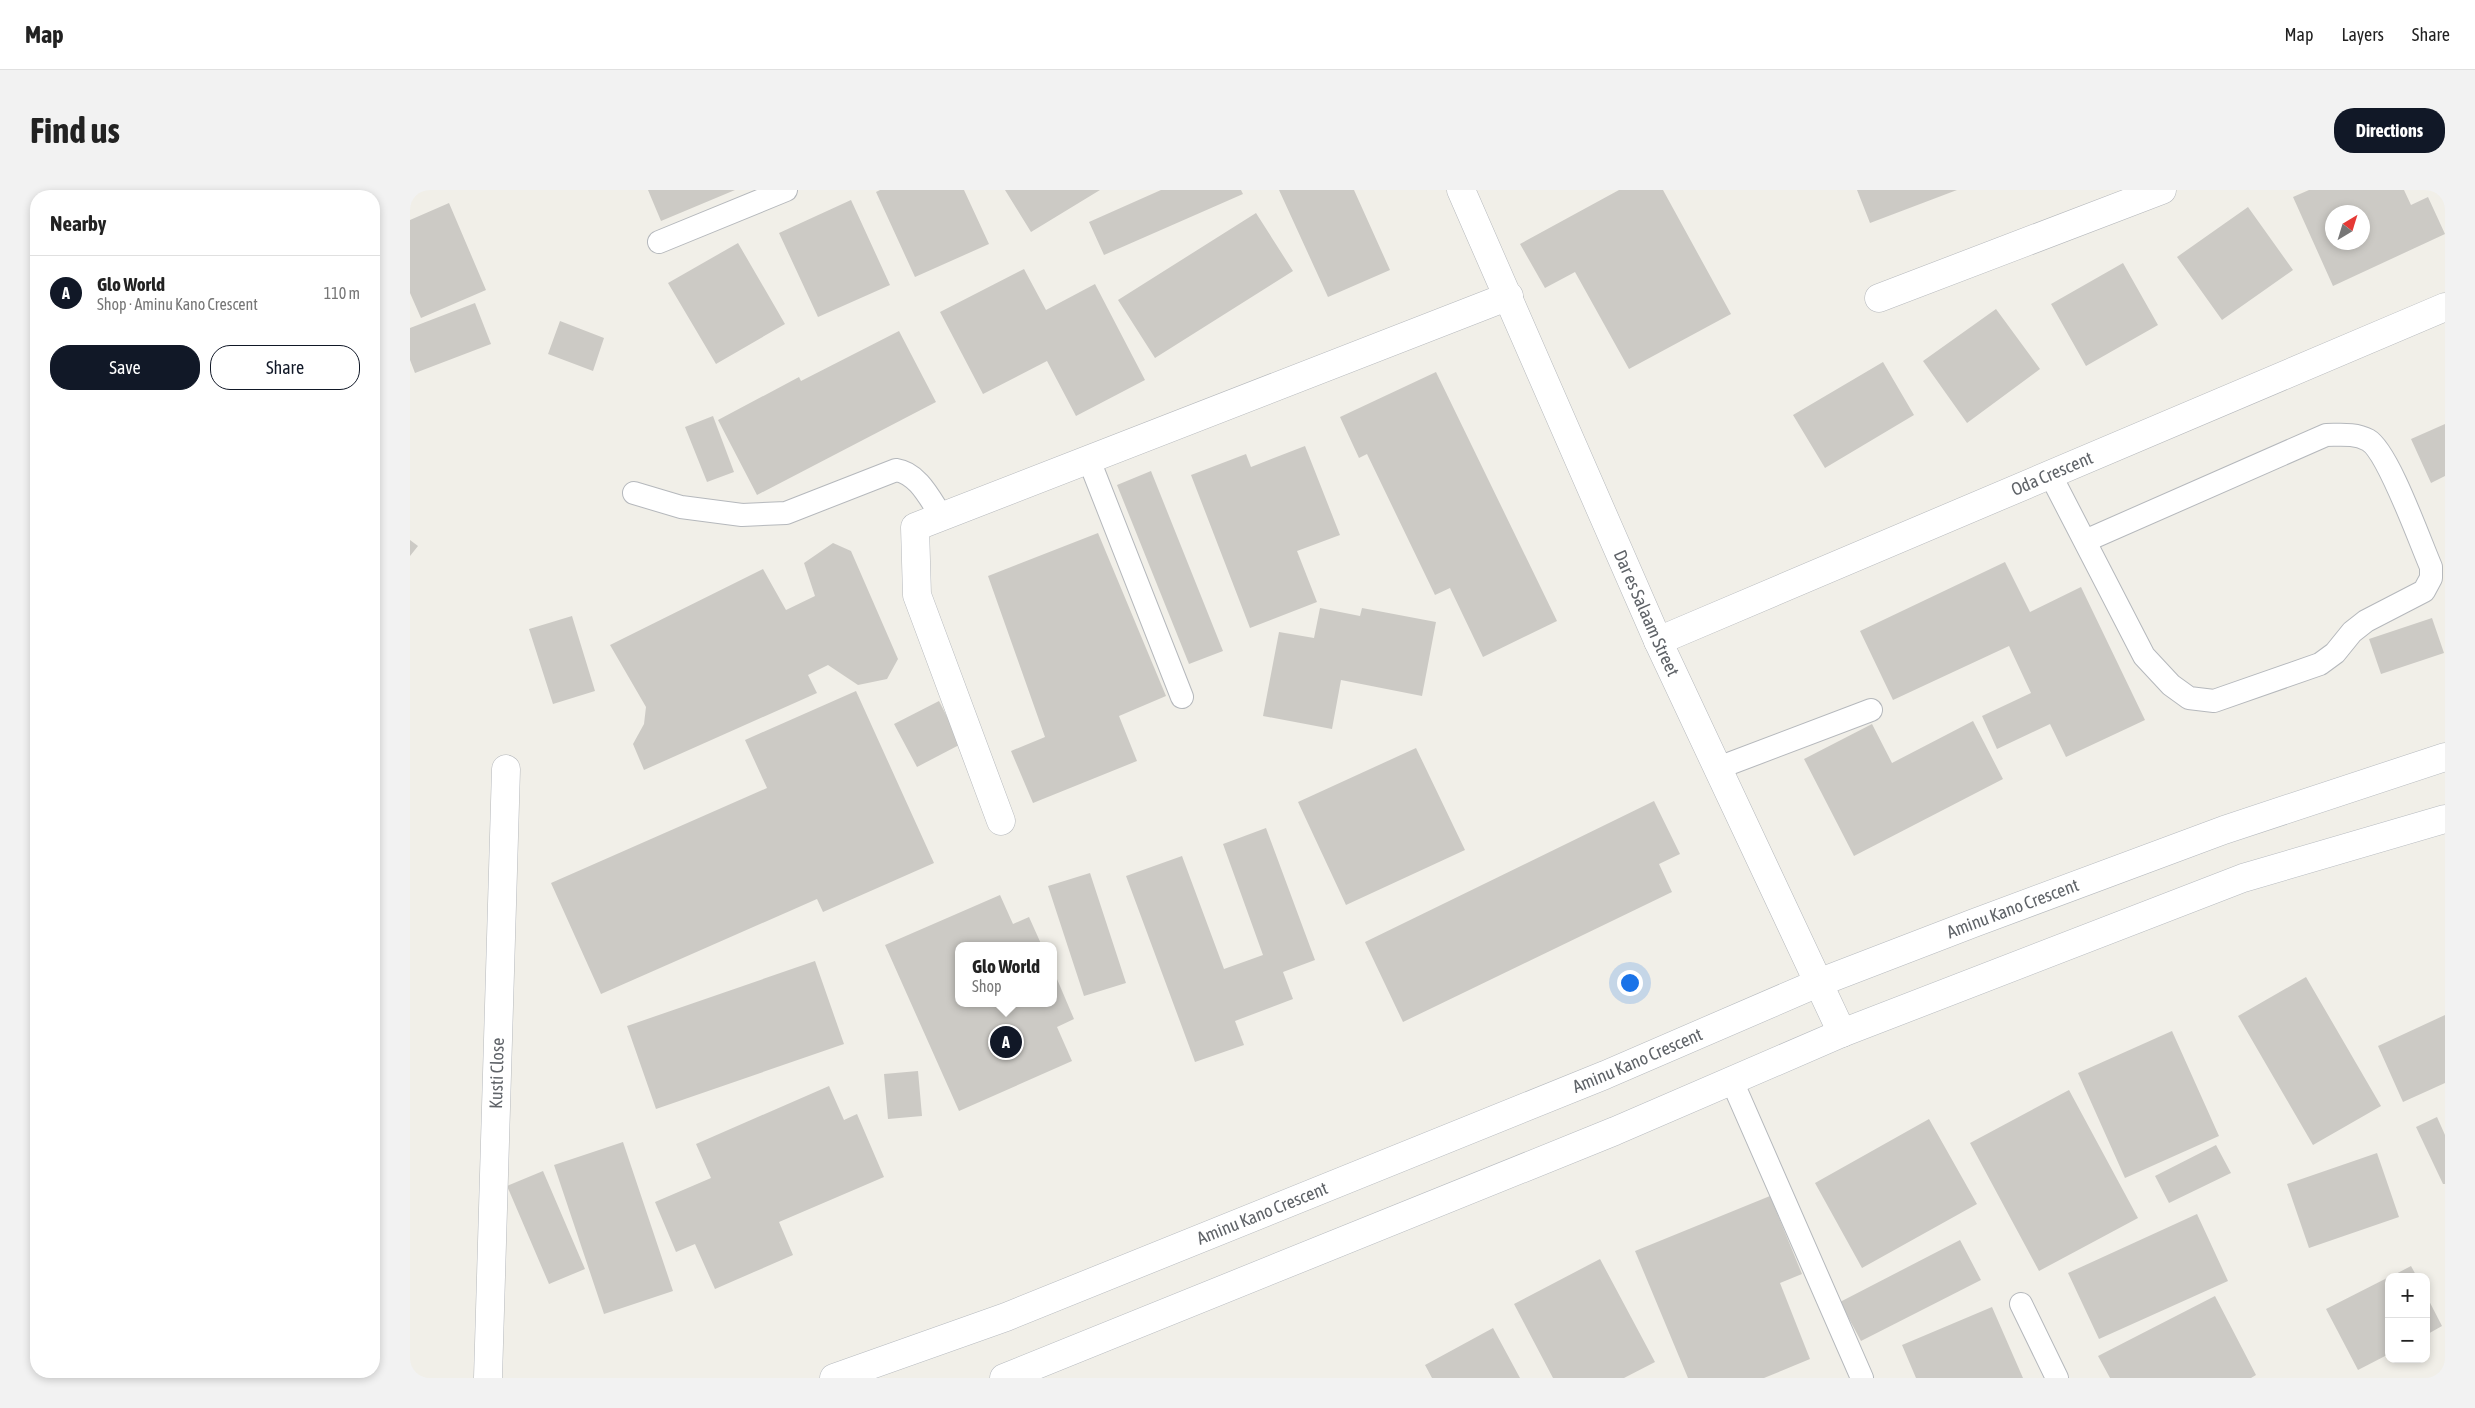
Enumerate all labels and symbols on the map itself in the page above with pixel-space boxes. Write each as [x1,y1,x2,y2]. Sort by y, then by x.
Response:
north arrow [2325,205,2370,250]
street label: Oda Crescent [2008,447,2096,500]
street label: Dar es Salaam Street [1610,547,1684,679]
street label: Aminu Kano Crescent [1944,874,2081,942]
your location [1617,970,1643,996]
pin: A [990,1023,1022,1061]
street label: Aminu Kano Crescent [1569,1023,1705,1097]
street label: Kusti Close [485,1037,508,1109]
street label: Aminu Kano Crescent [1194,1177,1331,1249]

